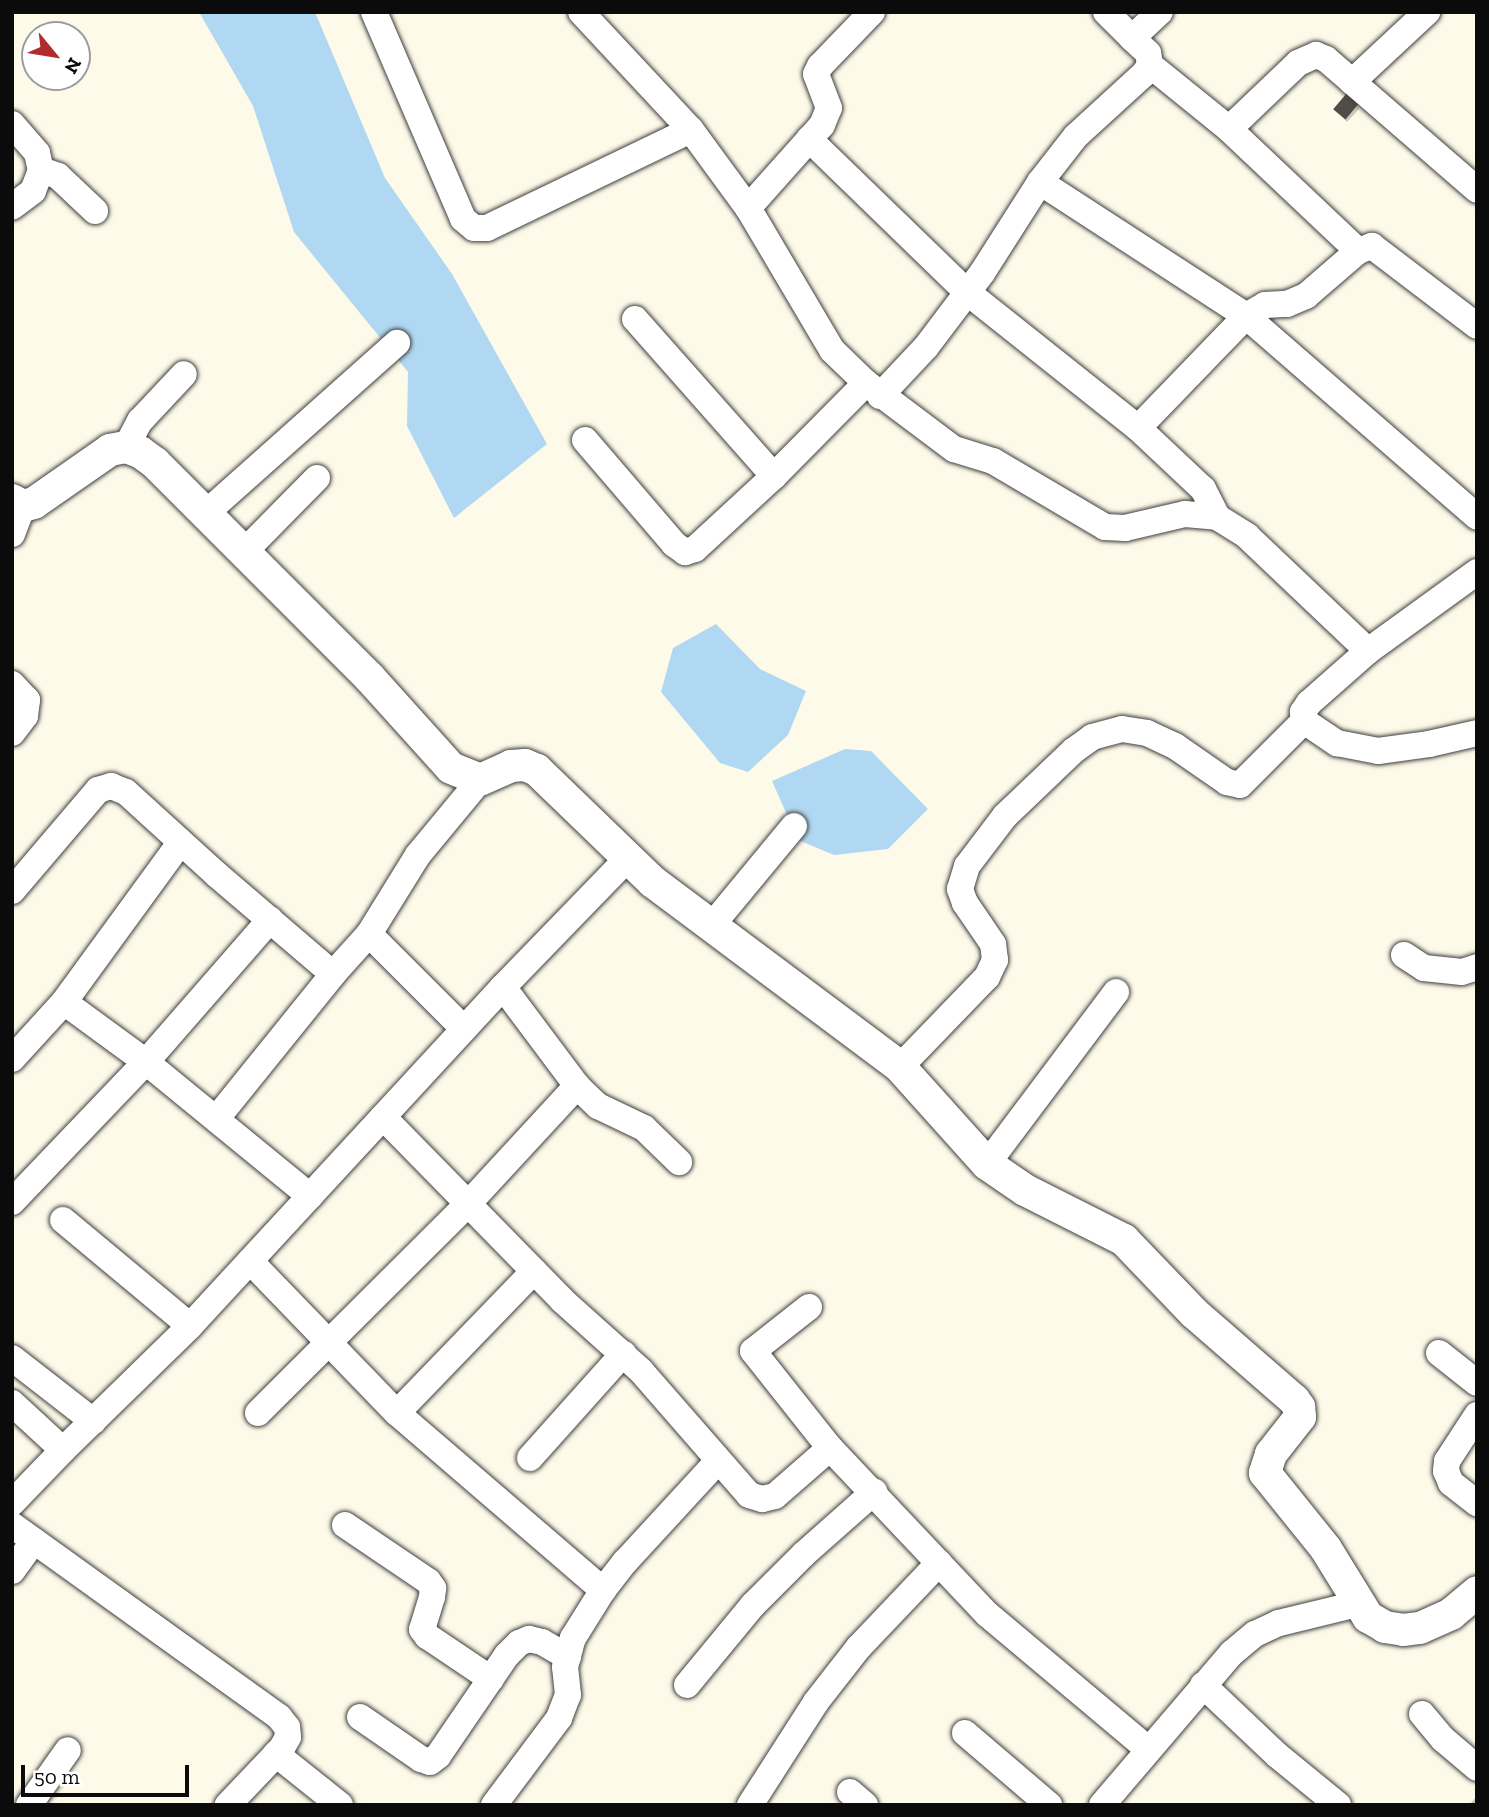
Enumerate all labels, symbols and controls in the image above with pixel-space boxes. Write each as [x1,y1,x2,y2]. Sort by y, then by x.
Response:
north arrow [21,21,91,91]
text: N [59,54,86,78]
scale bar [24,1750,192,1794]
text: 50 m [34,1764,80,1789]

